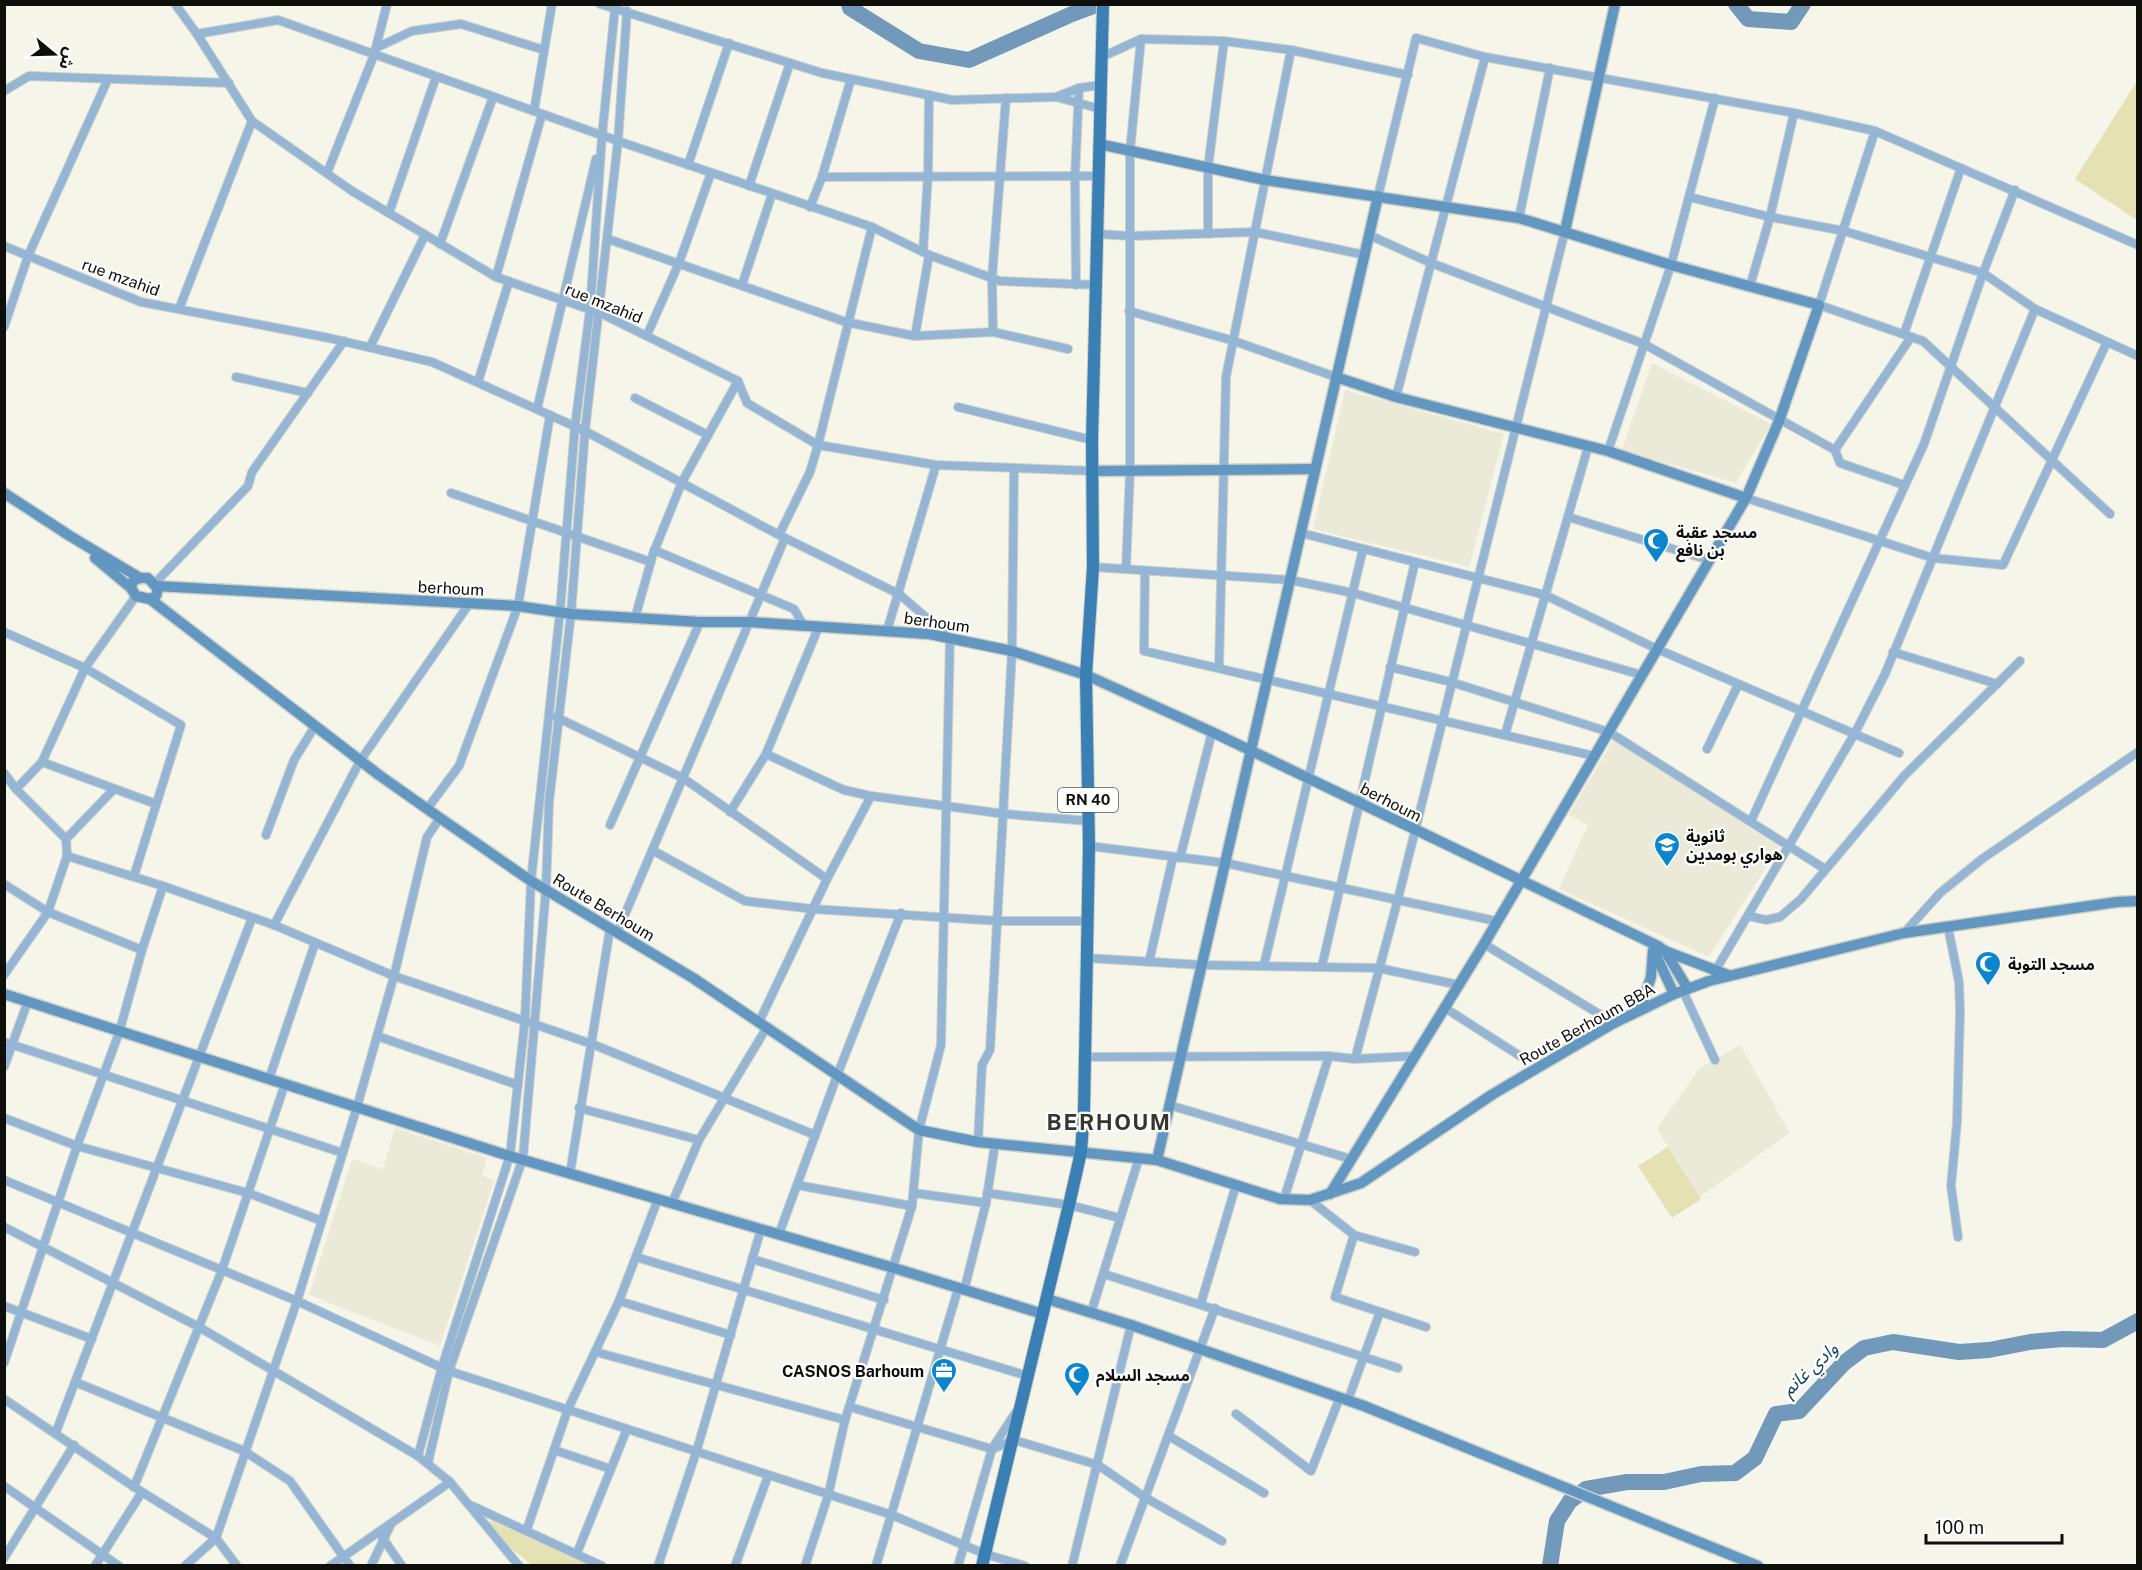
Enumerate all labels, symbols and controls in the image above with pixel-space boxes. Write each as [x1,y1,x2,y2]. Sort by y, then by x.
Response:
north arrow [24,24,84,84]
text: ش [55,45,80,72]
street label: rue mzahid [79,255,162,300]
street label: rue mzahid [562,279,645,328]
place label: مسجد عقبة بن نافع [1676,523,1757,563]
mosque icon: مسجد عقبة بن نافع [1641,526,1671,564]
street label: berhoum [417,577,485,600]
street label: berhoum [903,608,971,637]
street label: berhoum [1357,779,1425,826]
road number: RN 40 [1058,788,1118,812]
place label: ثانوية هواري بومدين [1686,827,1783,868]
school or university icon: ثانوية هواري بومدين [1652,830,1682,868]
street label: Route Berhoum [549,870,658,945]
mosque icon: مسجد التوبة [1973,949,2003,987]
place label: مسجد التوبة [2008,955,2095,974]
street label: Route Berhoum BBA [1516,979,1658,1070]
district label: BERHOUM [1047,1109,1171,1135]
water label: وادي غانم [1777,1338,1845,1403]
office icon: CASNOS Barhoum [929,1356,959,1394]
mosque icon: مسجد السلام [1062,1360,1092,1398]
place label: CASNOS Barhoum [782,1362,924,1381]
place label: مسجد السلام [1096,1366,1190,1387]
scale bar [1926,1507,2062,1545]
text: 100 m [1935,1517,1984,1538]

